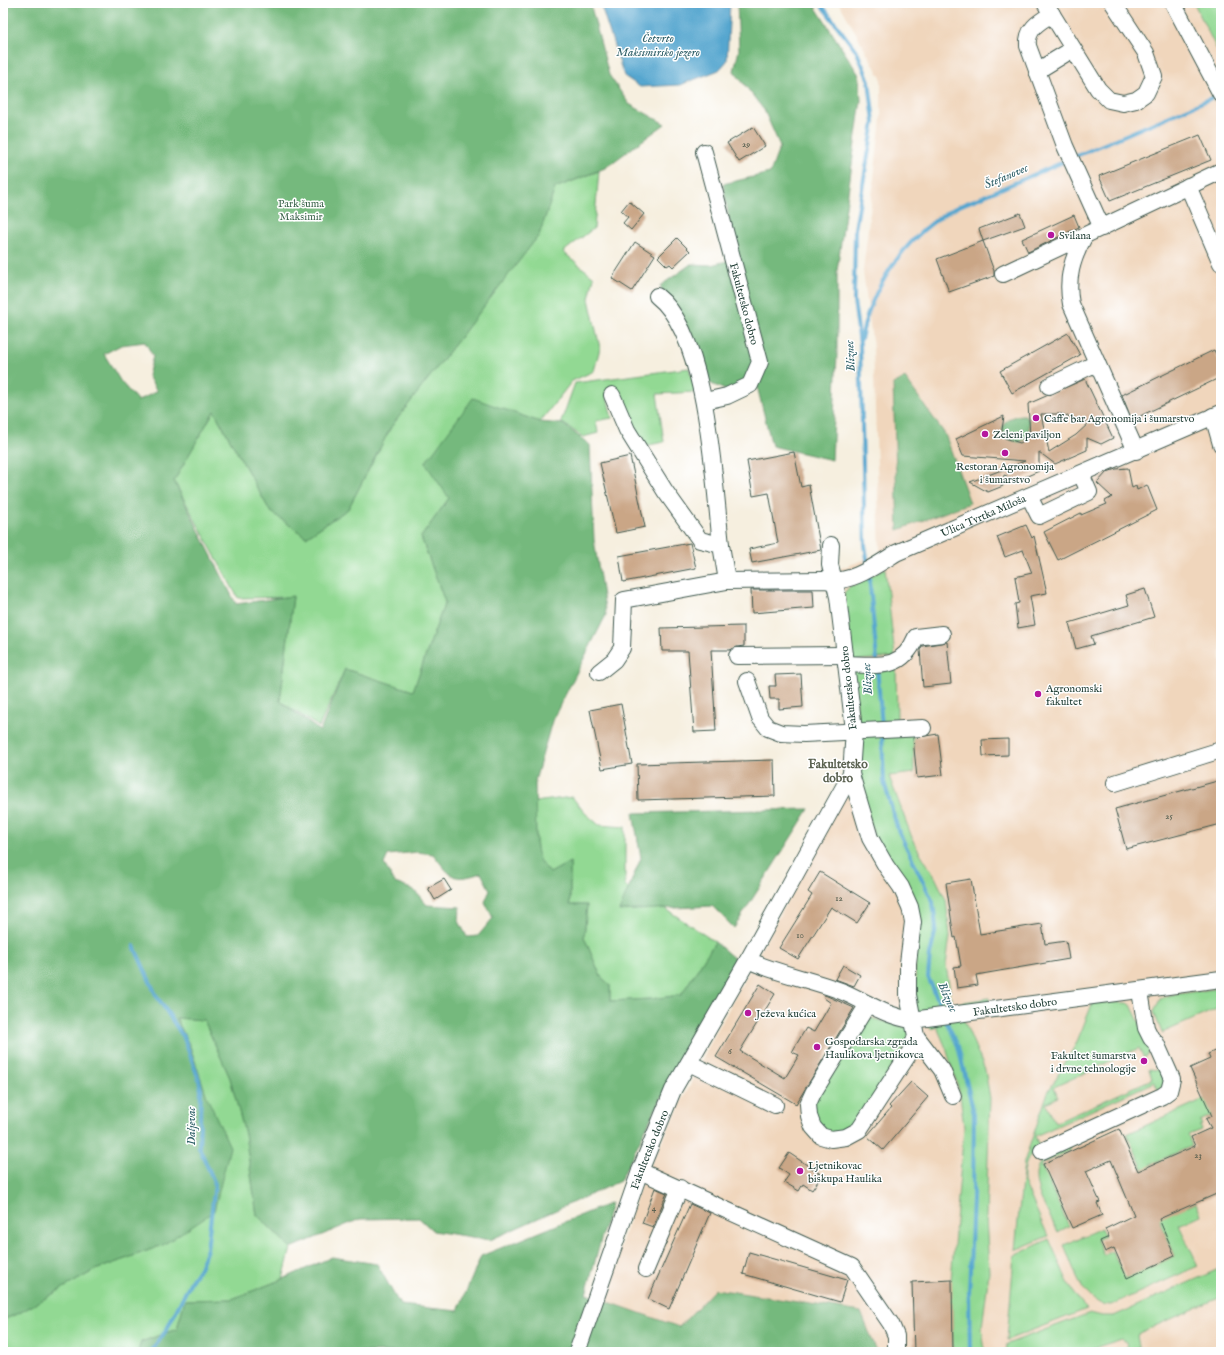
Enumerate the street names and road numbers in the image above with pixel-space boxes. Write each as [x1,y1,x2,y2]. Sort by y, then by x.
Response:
street label: Fakultetsko dobro [726,261,761,347]
street label: Ulica Tvrtka Miloša [939,492,1029,541]
street label: Fakultetsko dobro [838,645,860,731]
street label: Fakultetsko dobro [972,995,1058,1020]
street label: Fakultetsko dobro [628,1108,672,1191]

